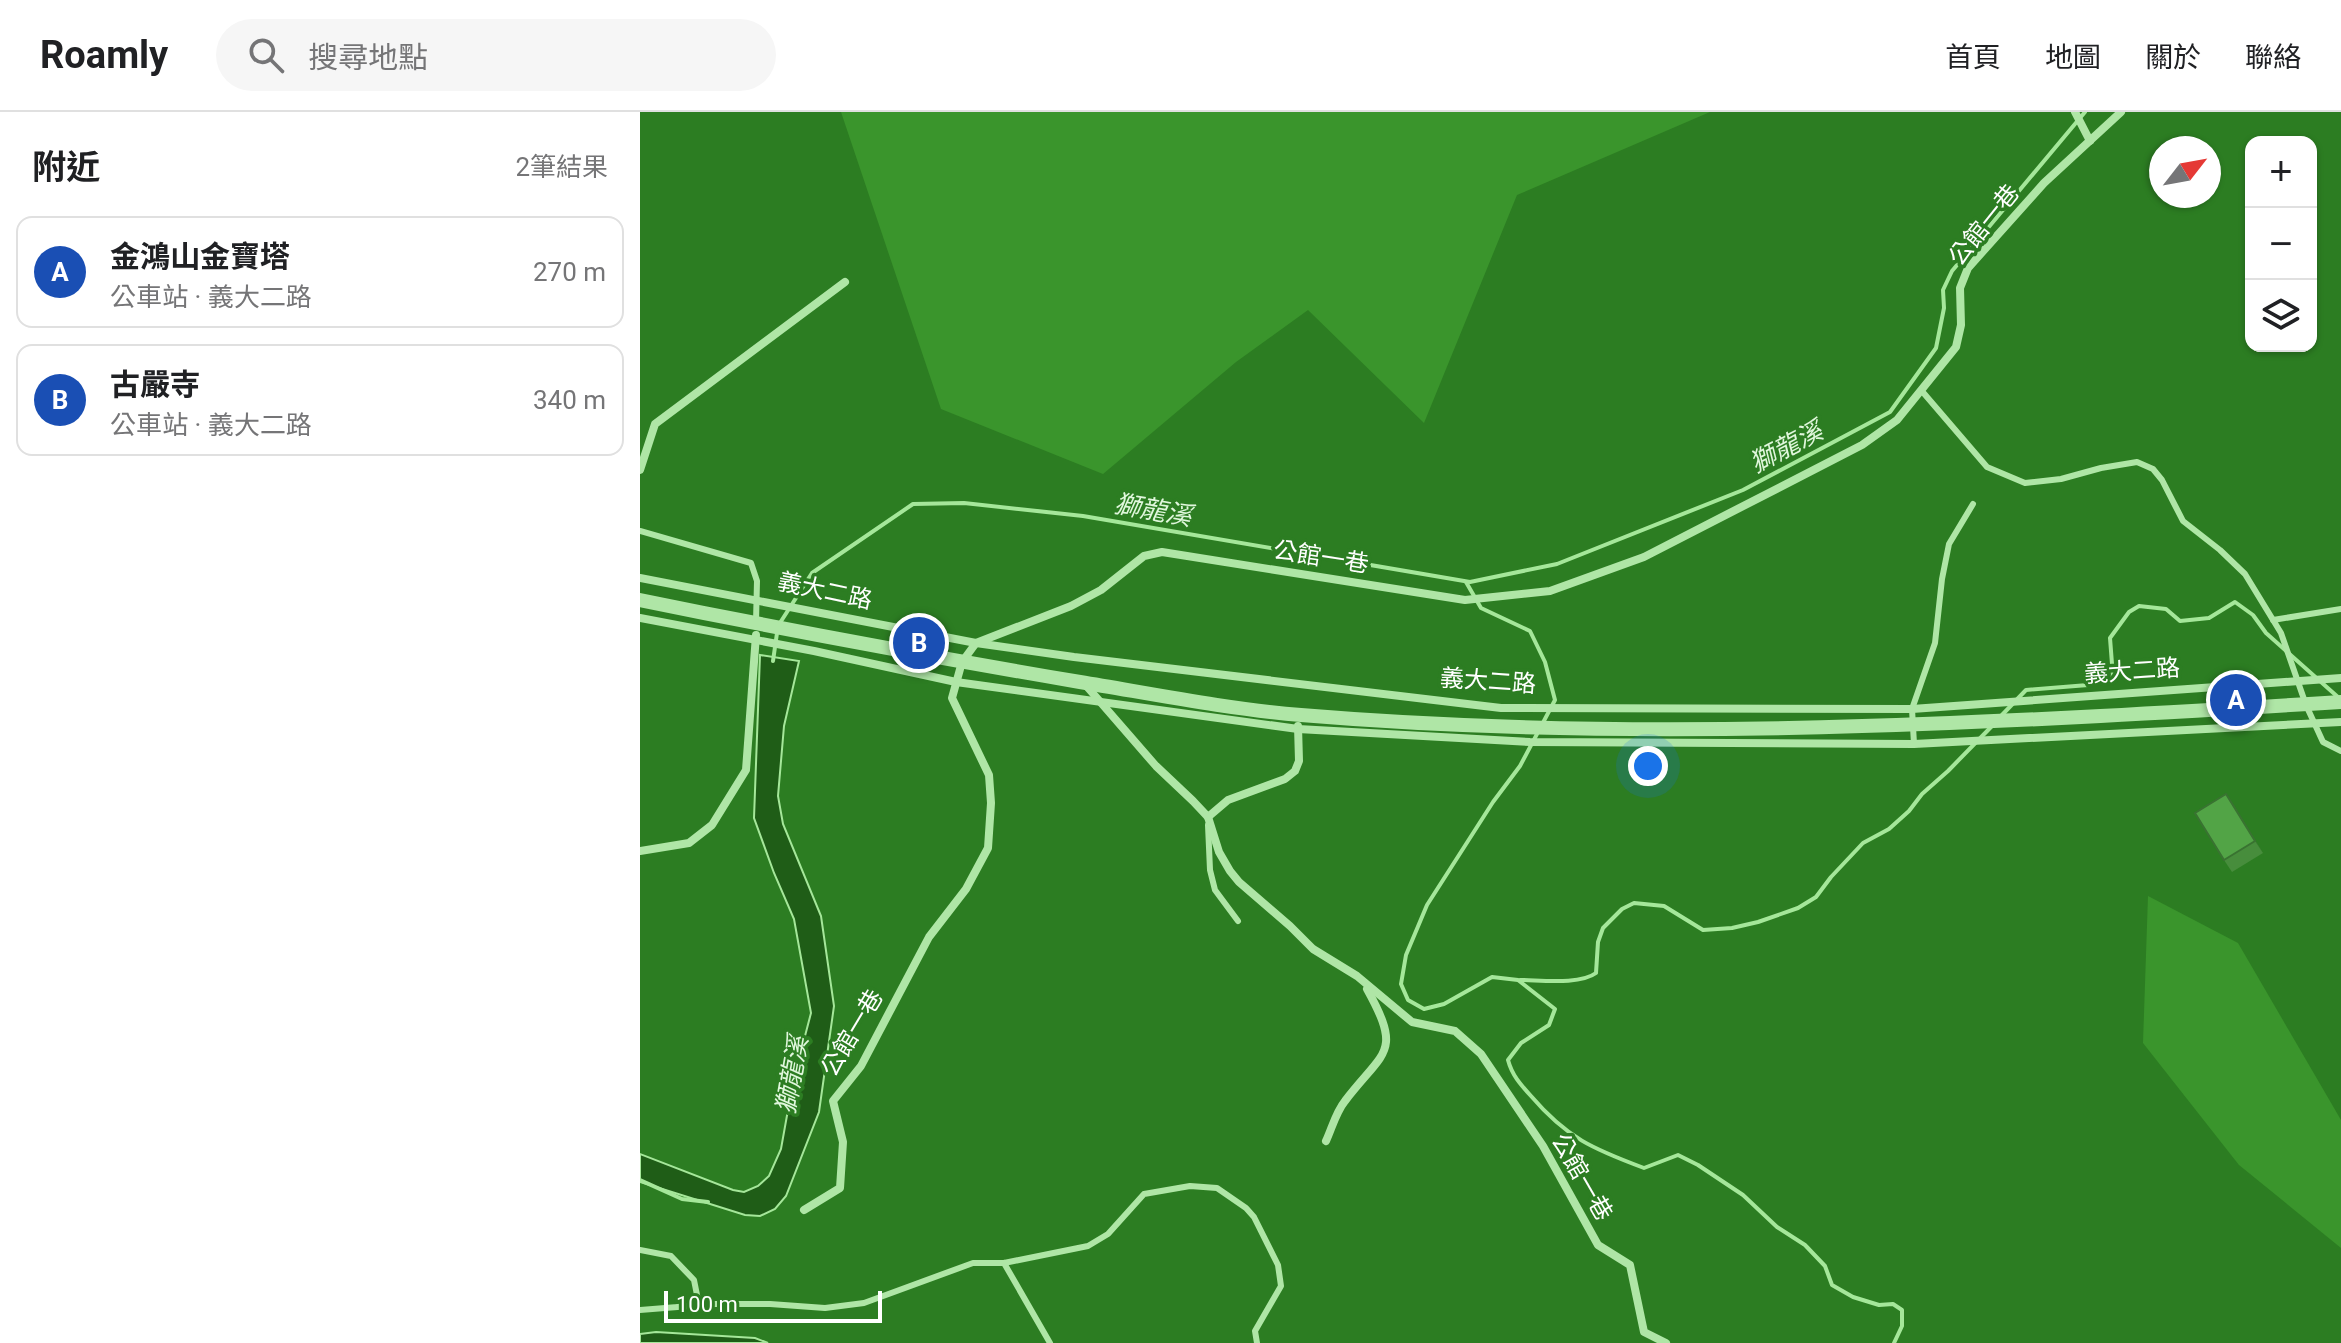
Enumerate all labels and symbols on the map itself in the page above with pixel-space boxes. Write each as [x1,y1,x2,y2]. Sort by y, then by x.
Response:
north arrow [2149,136,2221,208]
street label: 公館一巷 [1943,179,2025,271]
water label: 獅龍溪 [1745,414,1831,479]
water label: 獅龍溪 [1112,488,1198,532]
street label: 公館一巷 [1271,536,1371,578]
street label: 義大二路 [775,567,875,615]
pin: B [893,613,945,673]
street label: 義大二路 [2083,654,2181,688]
street label: 義大二路 [1439,664,1537,698]
pin: A [2210,670,2262,730]
your location [1628,746,1668,786]
street label: 公館一巷 [815,985,889,1081]
water label: 獅龍溪 [770,1030,814,1116]
street label: 公館一巷 [1546,1128,1618,1226]
scale bar [664,1287,882,1323]

